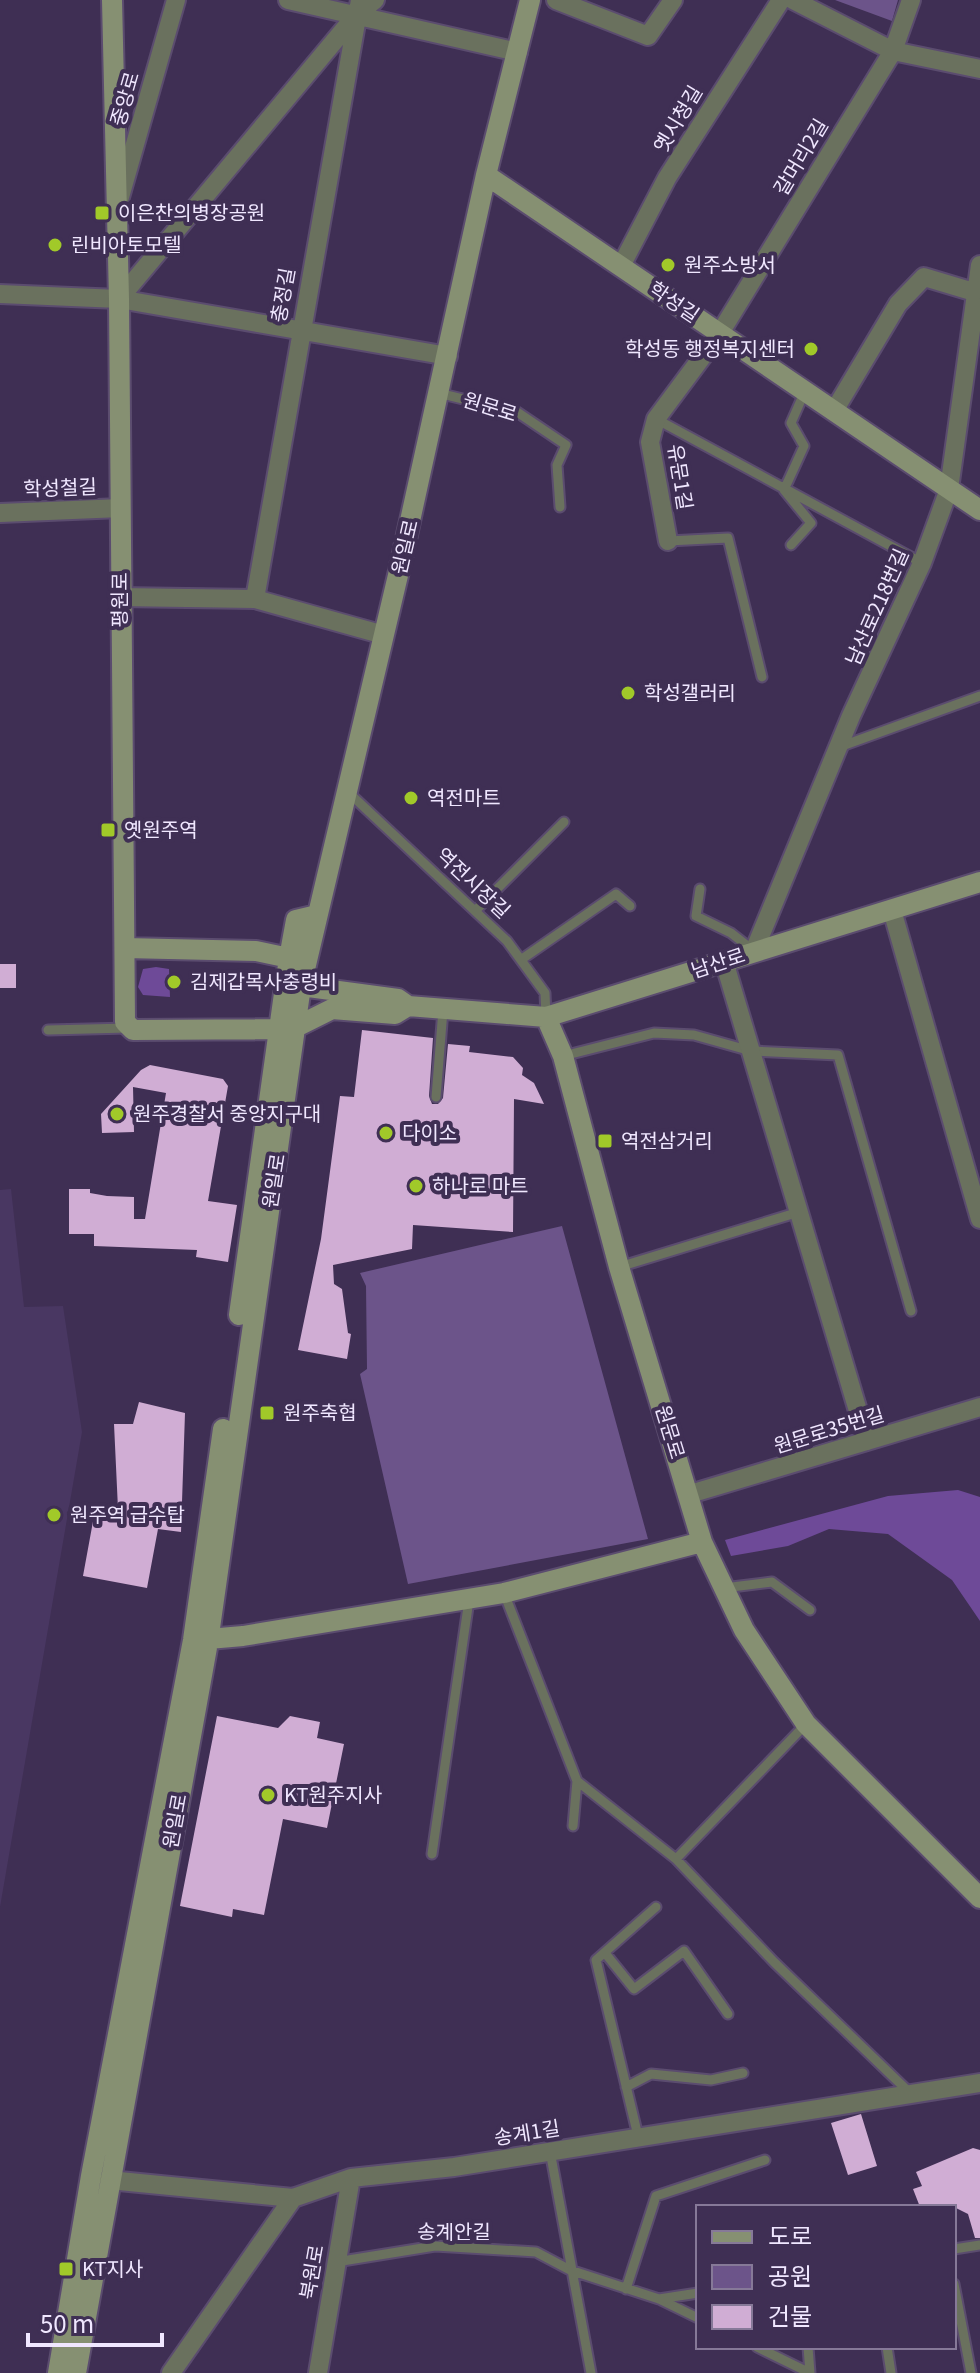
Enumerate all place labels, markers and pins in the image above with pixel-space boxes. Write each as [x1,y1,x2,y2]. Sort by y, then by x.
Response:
place label: 이은찬의병장공원 [118,197,265,226]
marker: 이은찬의병장공원 [93,204,111,222]
place label: 린비아토모텔 [71,229,181,258]
marker: 린비아토모텔 [46,236,64,254]
place label: 원주소방서 [684,249,776,278]
marker: 원주소방서 [659,256,677,274]
place label: 학성동 행정복지센터 [625,333,795,362]
marker: 학성동 행정복지센터 [802,340,820,358]
place label: 학성갤러리 [644,677,736,706]
marker: 학성갤러리 [619,684,637,702]
place label: 역전마트 [427,782,501,811]
marker: 역전마트 [402,789,420,807]
place label: 옛원주역 [124,814,198,843]
marker: 옛원주역 [99,821,117,839]
place label: 김제갑목사충령비 [190,966,337,995]
marker: 김제갑목사충령비 [165,973,183,991]
place label: 원주경찰서 중앙지구대 [133,1098,321,1127]
marker: 원주경찰서 중앙지구대 [108,1105,126,1123]
place label: 다이소 [402,1117,457,1146]
marker: 다이소 [377,1124,395,1142]
place label: 역전삼거리 [621,1125,713,1154]
marker: 역전삼거리 [596,1132,614,1150]
place label: 하나로 마트 [432,1170,528,1199]
marker: 하나로 마트 [407,1177,425,1195]
place label: 원주축협 [283,1397,357,1426]
marker: 원주축협 [258,1404,276,1422]
place label: 원주역 급수탑 [70,1499,185,1528]
marker: 원주역 급수탑 [45,1506,63,1524]
place label: KT원주지사 [284,1779,382,1808]
marker: KT원주지사 [259,1786,277,1804]
place label: KT지사 [82,2253,143,2282]
marker: KT지사 [57,2260,75,2278]

